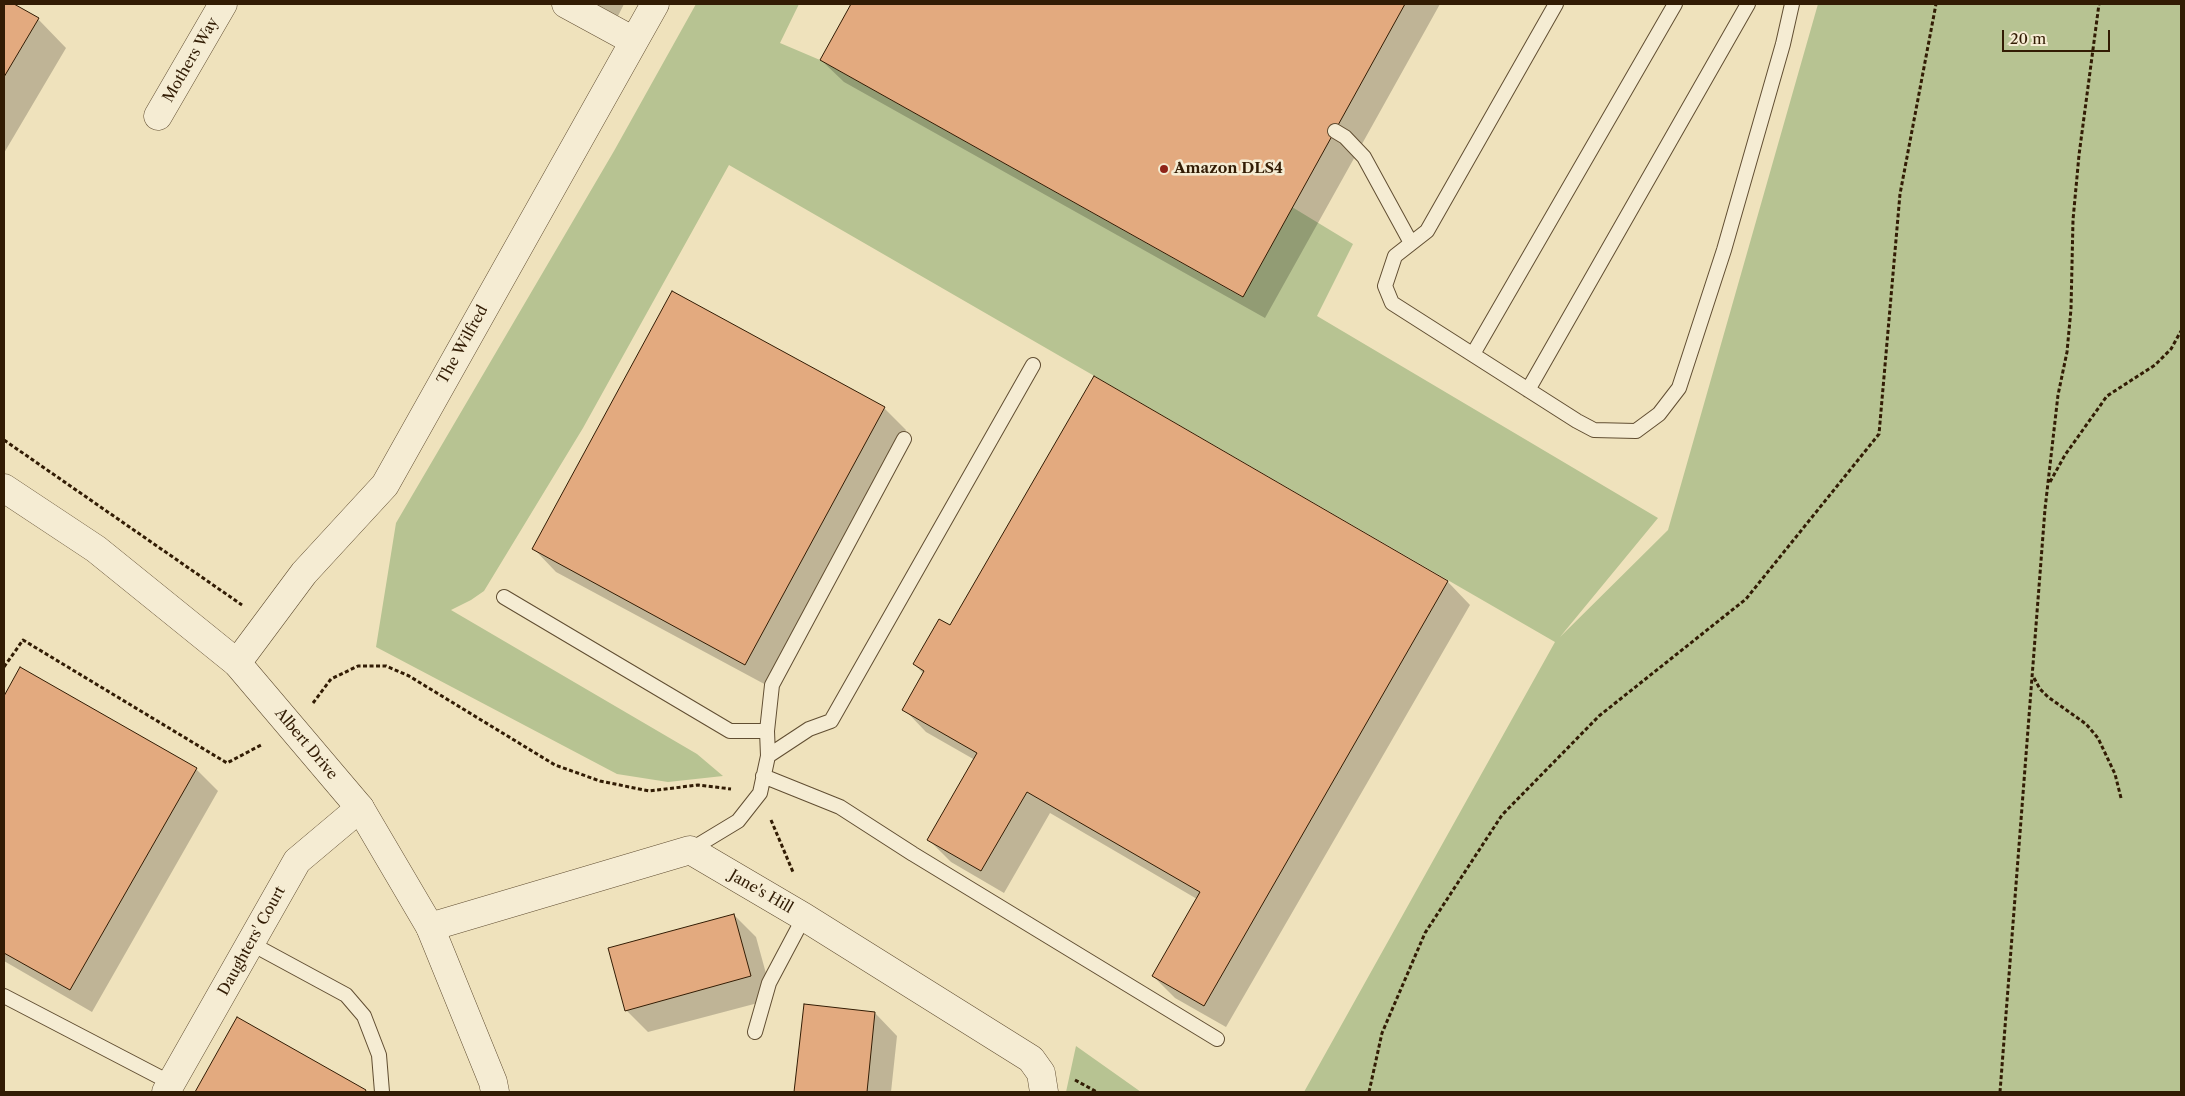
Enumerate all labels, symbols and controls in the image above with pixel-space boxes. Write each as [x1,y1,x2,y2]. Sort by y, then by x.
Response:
street label: Mothers Way [159,14,223,106]
scale bar [2005,20,2112,52]
text: 20 m [2010,29,2046,48]
place label: Amazon DLS4 [1174,160,1283,178]
marker: Amazon DLS4 [1158,163,1170,175]
street label: The Wilfred [434,302,492,388]
street label: Albert Drive [271,705,341,783]
street label: Jane's Hill [726,867,796,917]
street label: Daughters' Court [215,883,289,999]

